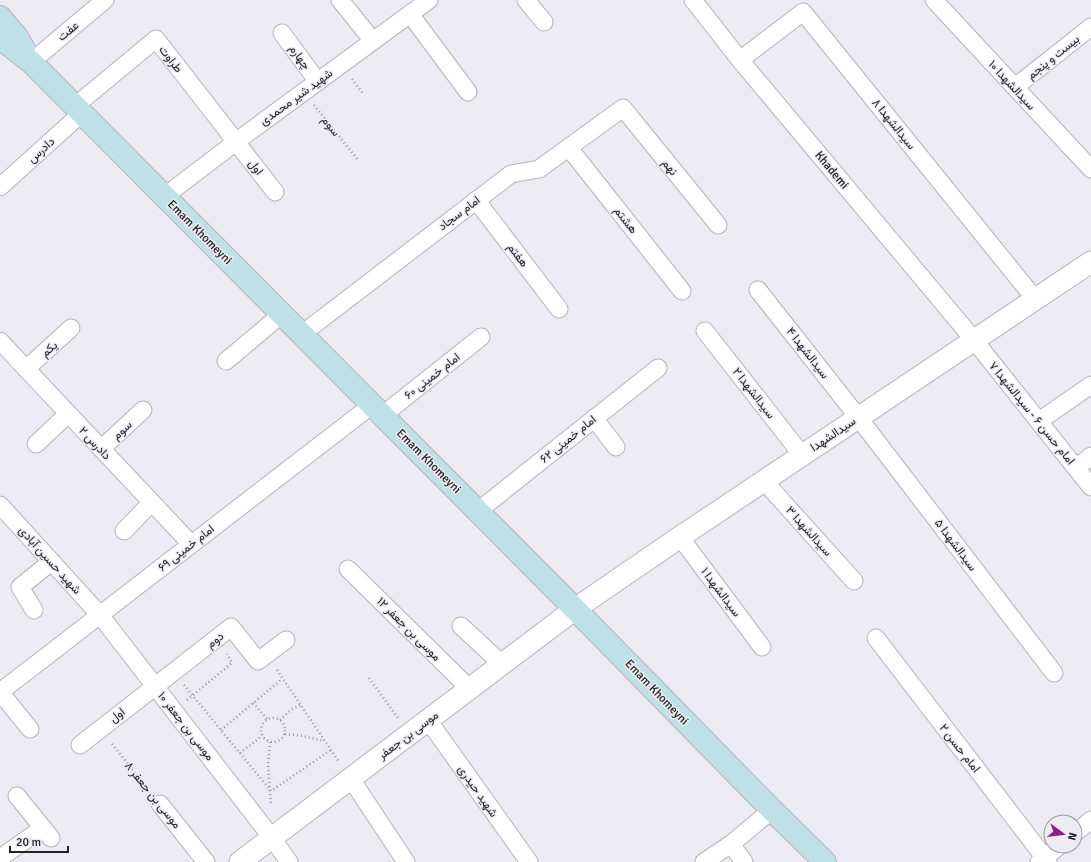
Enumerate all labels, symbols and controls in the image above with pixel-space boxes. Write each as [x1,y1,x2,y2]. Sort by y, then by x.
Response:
street label: عفت [55,18,82,45]
street label: بیست و پنجم [1024,32,1083,83]
street label: چهارم [285,42,314,73]
street label: طراوت [155,43,186,76]
street label: سیدالشهدا ۱۰ [985,57,1039,113]
street label: شهید شیر محمدی [257,66,336,129]
street label: سیدالشهدا ۸ [868,96,919,153]
street label: سوم [318,113,343,140]
street label: دادرس [25,134,58,167]
street label: Khademi [811,148,852,192]
street label: اول [245,156,266,178]
street label: نهم [658,156,681,179]
street label: امام سجاد [435,193,483,234]
street label: Emam Khomeyni [164,197,235,268]
street label: هشتم [610,204,641,237]
street label: هفتم [504,240,531,270]
street label: سیدالشهدا ۴ [783,325,832,382]
street label: یکم [38,338,61,361]
street label: امام خمینی ۶۰ [401,350,463,403]
street label: امام حسن ۶ - سیدالشهدا ۷ [985,359,1078,468]
street label: سیدالشهدا ۲ [729,365,778,422]
street label: امام خمینی ۶۲ [537,412,599,467]
street label: سیدالشهدا [808,414,859,455]
street label: سوم [109,417,135,443]
street label: دادرس ۲ [75,423,114,463]
street label: Emam Khomeyni [393,426,464,497]
street label: سیدالشهدا ۳ [782,503,835,559]
street label: سیدالشهدا ۵ [931,516,980,574]
street label: امام خمینی ۶۹ [155,522,218,575]
street label: شهید حسین آبادی [15,523,84,598]
street label: سیدالشهدا ۱ [697,565,744,620]
street label: موسی بن جعفر ۱۲ [374,594,444,664]
street label: دوم [204,629,227,652]
street label: Emam Khomeyni [622,656,692,728]
street label: موسی بن جعفر ۱۰ [154,689,217,764]
street label: اول [106,705,128,726]
street label: موسی بن جعفر [374,708,442,764]
street label: امام حسن ۲ [936,721,983,776]
street label: موسی بن جعفر ۸ [121,759,184,832]
street label: شهید حیدری [454,762,501,820]
north arrow [1043,814,1083,854]
scale bar [10,828,68,854]
text: N [1065,831,1079,842]
text: 20 m [16,835,41,850]

